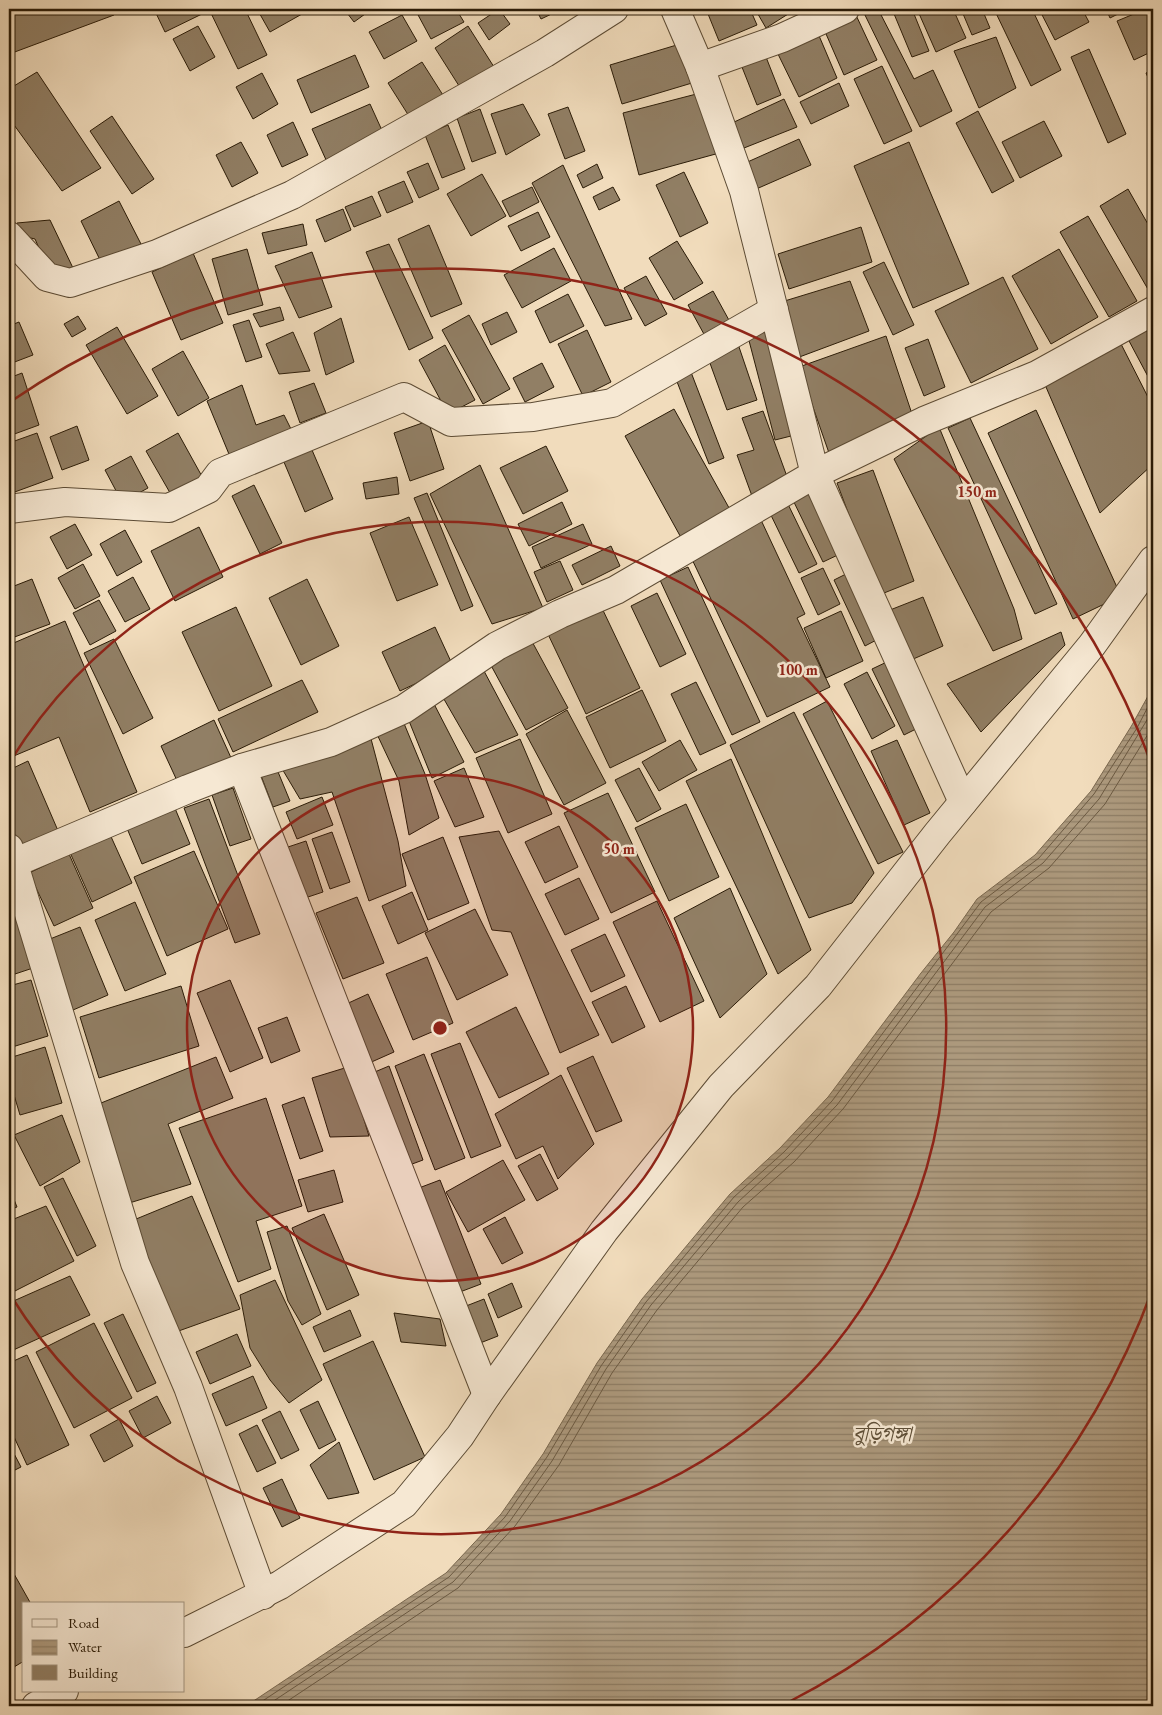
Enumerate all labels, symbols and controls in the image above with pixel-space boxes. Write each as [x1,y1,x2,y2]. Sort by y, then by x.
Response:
text: 150 m [957,482,997,501]
text: 100 m [778,660,818,679]
text: 50 m [603,839,635,858]
centre of rings [431,1019,449,1037]
water label: বুড়িগঙ্গা [853,1420,914,1447]
legend [22,1602,185,1692]
text: Road [68,1613,100,1632]
text: Water [68,1637,102,1656]
text: Building [68,1663,118,1682]

